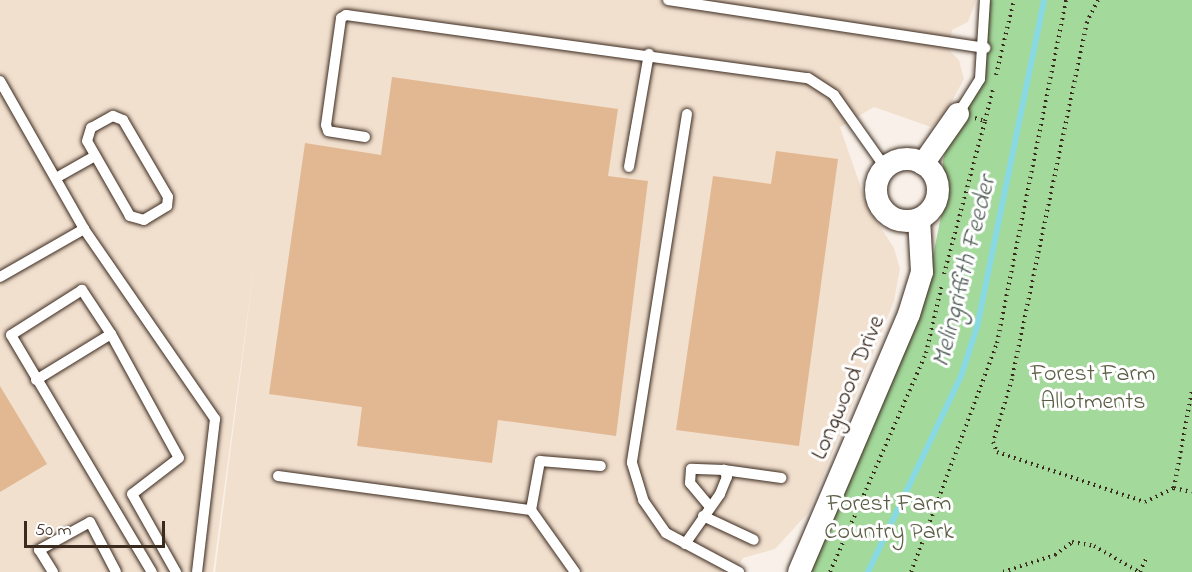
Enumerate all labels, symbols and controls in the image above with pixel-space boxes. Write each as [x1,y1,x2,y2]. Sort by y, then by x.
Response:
water label: Melingriffith Feeder [927,173,1005,371]
street label: Longwood Drive [806,311,892,465]
park label: Forest Farm Allotments [1031,361,1155,417]
park label: Forest Farm Country Park [824,491,954,547]
scale bar [27,509,168,547]
text: 50 m [35,518,72,544]

